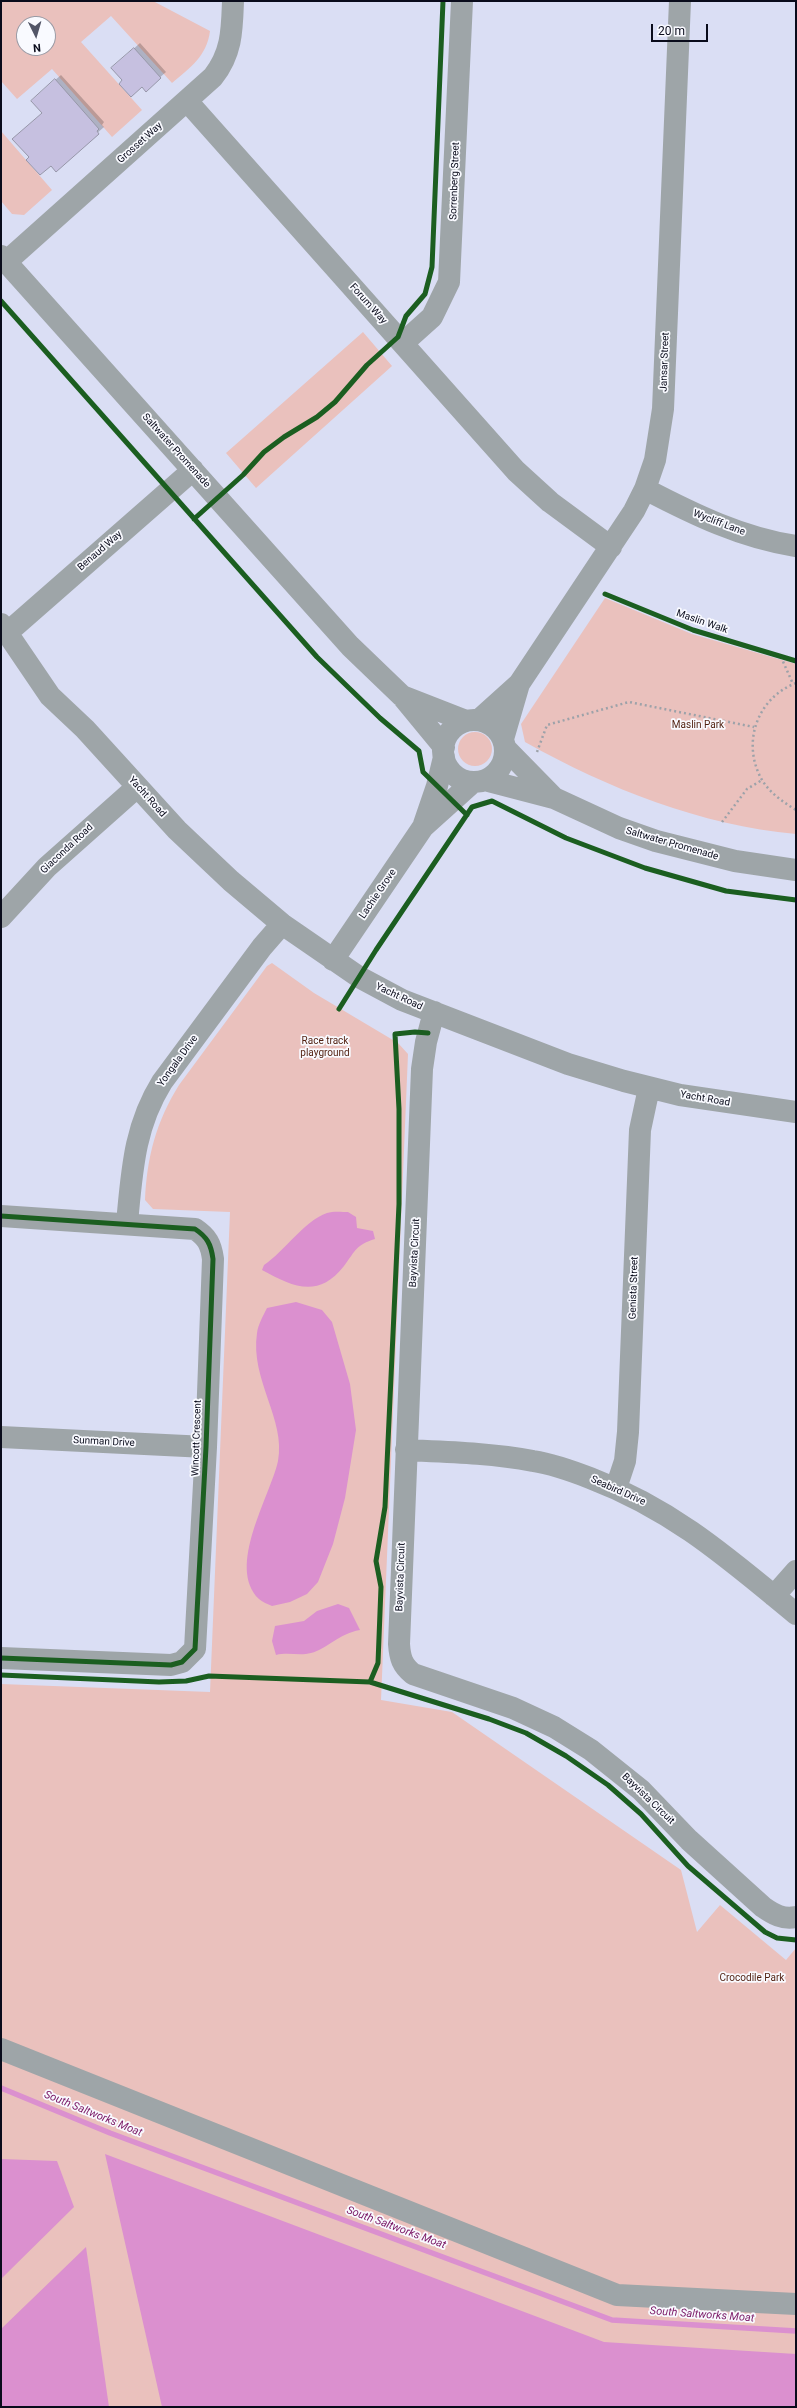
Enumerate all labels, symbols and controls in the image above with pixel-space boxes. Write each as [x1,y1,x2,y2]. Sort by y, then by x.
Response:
north arrow [16,16,56,56]
scale bar [653,16,710,42]
text: 20 m [658,24,685,38]
text: N [33,41,41,54]
street label: Grosset Way [115,120,165,166]
street label: Sorrenberg Street [448,142,462,220]
street label: Forum Way [347,281,389,327]
street label: Jansar Street [658,332,672,392]
street label: Saltwater Promenade [140,411,212,491]
street label: Wycliff Lane [691,508,747,538]
street label: Benaud Way [75,528,125,574]
street label: Maslin Walk [675,608,729,636]
park label: Maslin Park [672,719,724,731]
street label: Yacht Road [126,774,168,820]
street label: Giaconda Road [38,822,96,876]
street label: Saltwater Promenade [624,825,720,863]
street label: Lachie Grove [357,867,399,921]
street label: Yacht Road [374,981,424,1013]
street label: Yongala Drive [155,1033,201,1089]
park label: Race track playground [300,1035,350,1058]
street label: Yacht Road [679,1089,731,1109]
street label: Bayvista Circuit [407,1218,423,1288]
street label: Genista Street [627,1256,641,1320]
street label: Wincott Crescent [190,1400,204,1476]
street label: Sunman Drive [73,1434,135,1450]
street label: Seabird Drive [589,1474,647,1508]
street label: Bayvista Circuit [394,1542,408,1612]
street label: Bayvista Circuit [619,1771,677,1827]
park label: Crocodile Park [720,1972,784,1984]
water label: South Saltworks Moat [42,2088,144,2140]
water label: South Saltworks Moat [345,2204,447,2252]
water label: South Saltworks Moat [649,2305,755,2325]

